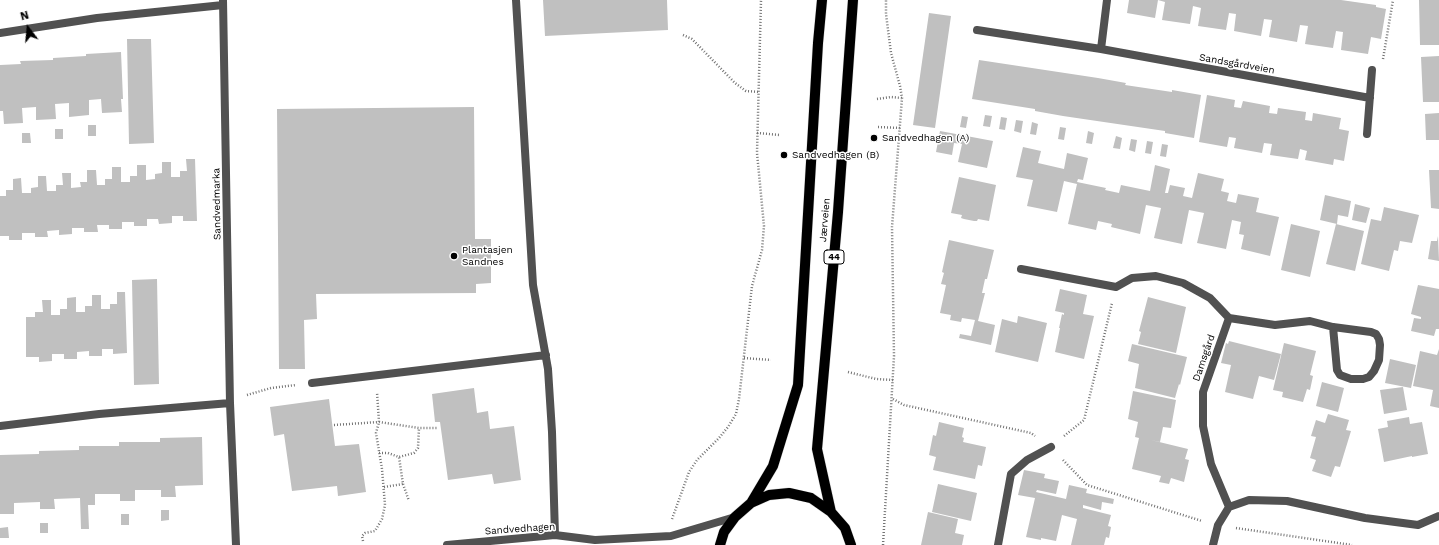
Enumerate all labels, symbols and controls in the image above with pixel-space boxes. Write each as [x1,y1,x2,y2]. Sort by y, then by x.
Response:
north arrow [8,8,48,48]
text: N [19,9,30,23]
street label: Sandsgårdveien [1198,51,1276,77]
place label: Sandvedhagen (A) [882,132,969,144]
marker: Sandvedhagen (A) [869,133,879,143]
place label: Sandvedhagen (B) [792,149,879,161]
marker: Sandvedhagen (B) [779,150,789,160]
street label: Sandvedmarka [210,168,224,240]
street label: Jærveien [817,198,833,242]
place label: Plantasjen Sandnes [462,244,513,268]
road number: 44 [824,250,844,264]
marker: Plantasjen Sandnes [449,251,459,261]
street label: Damsgård [1190,333,1218,383]
street label: Sandvedhagen [484,521,556,537]

